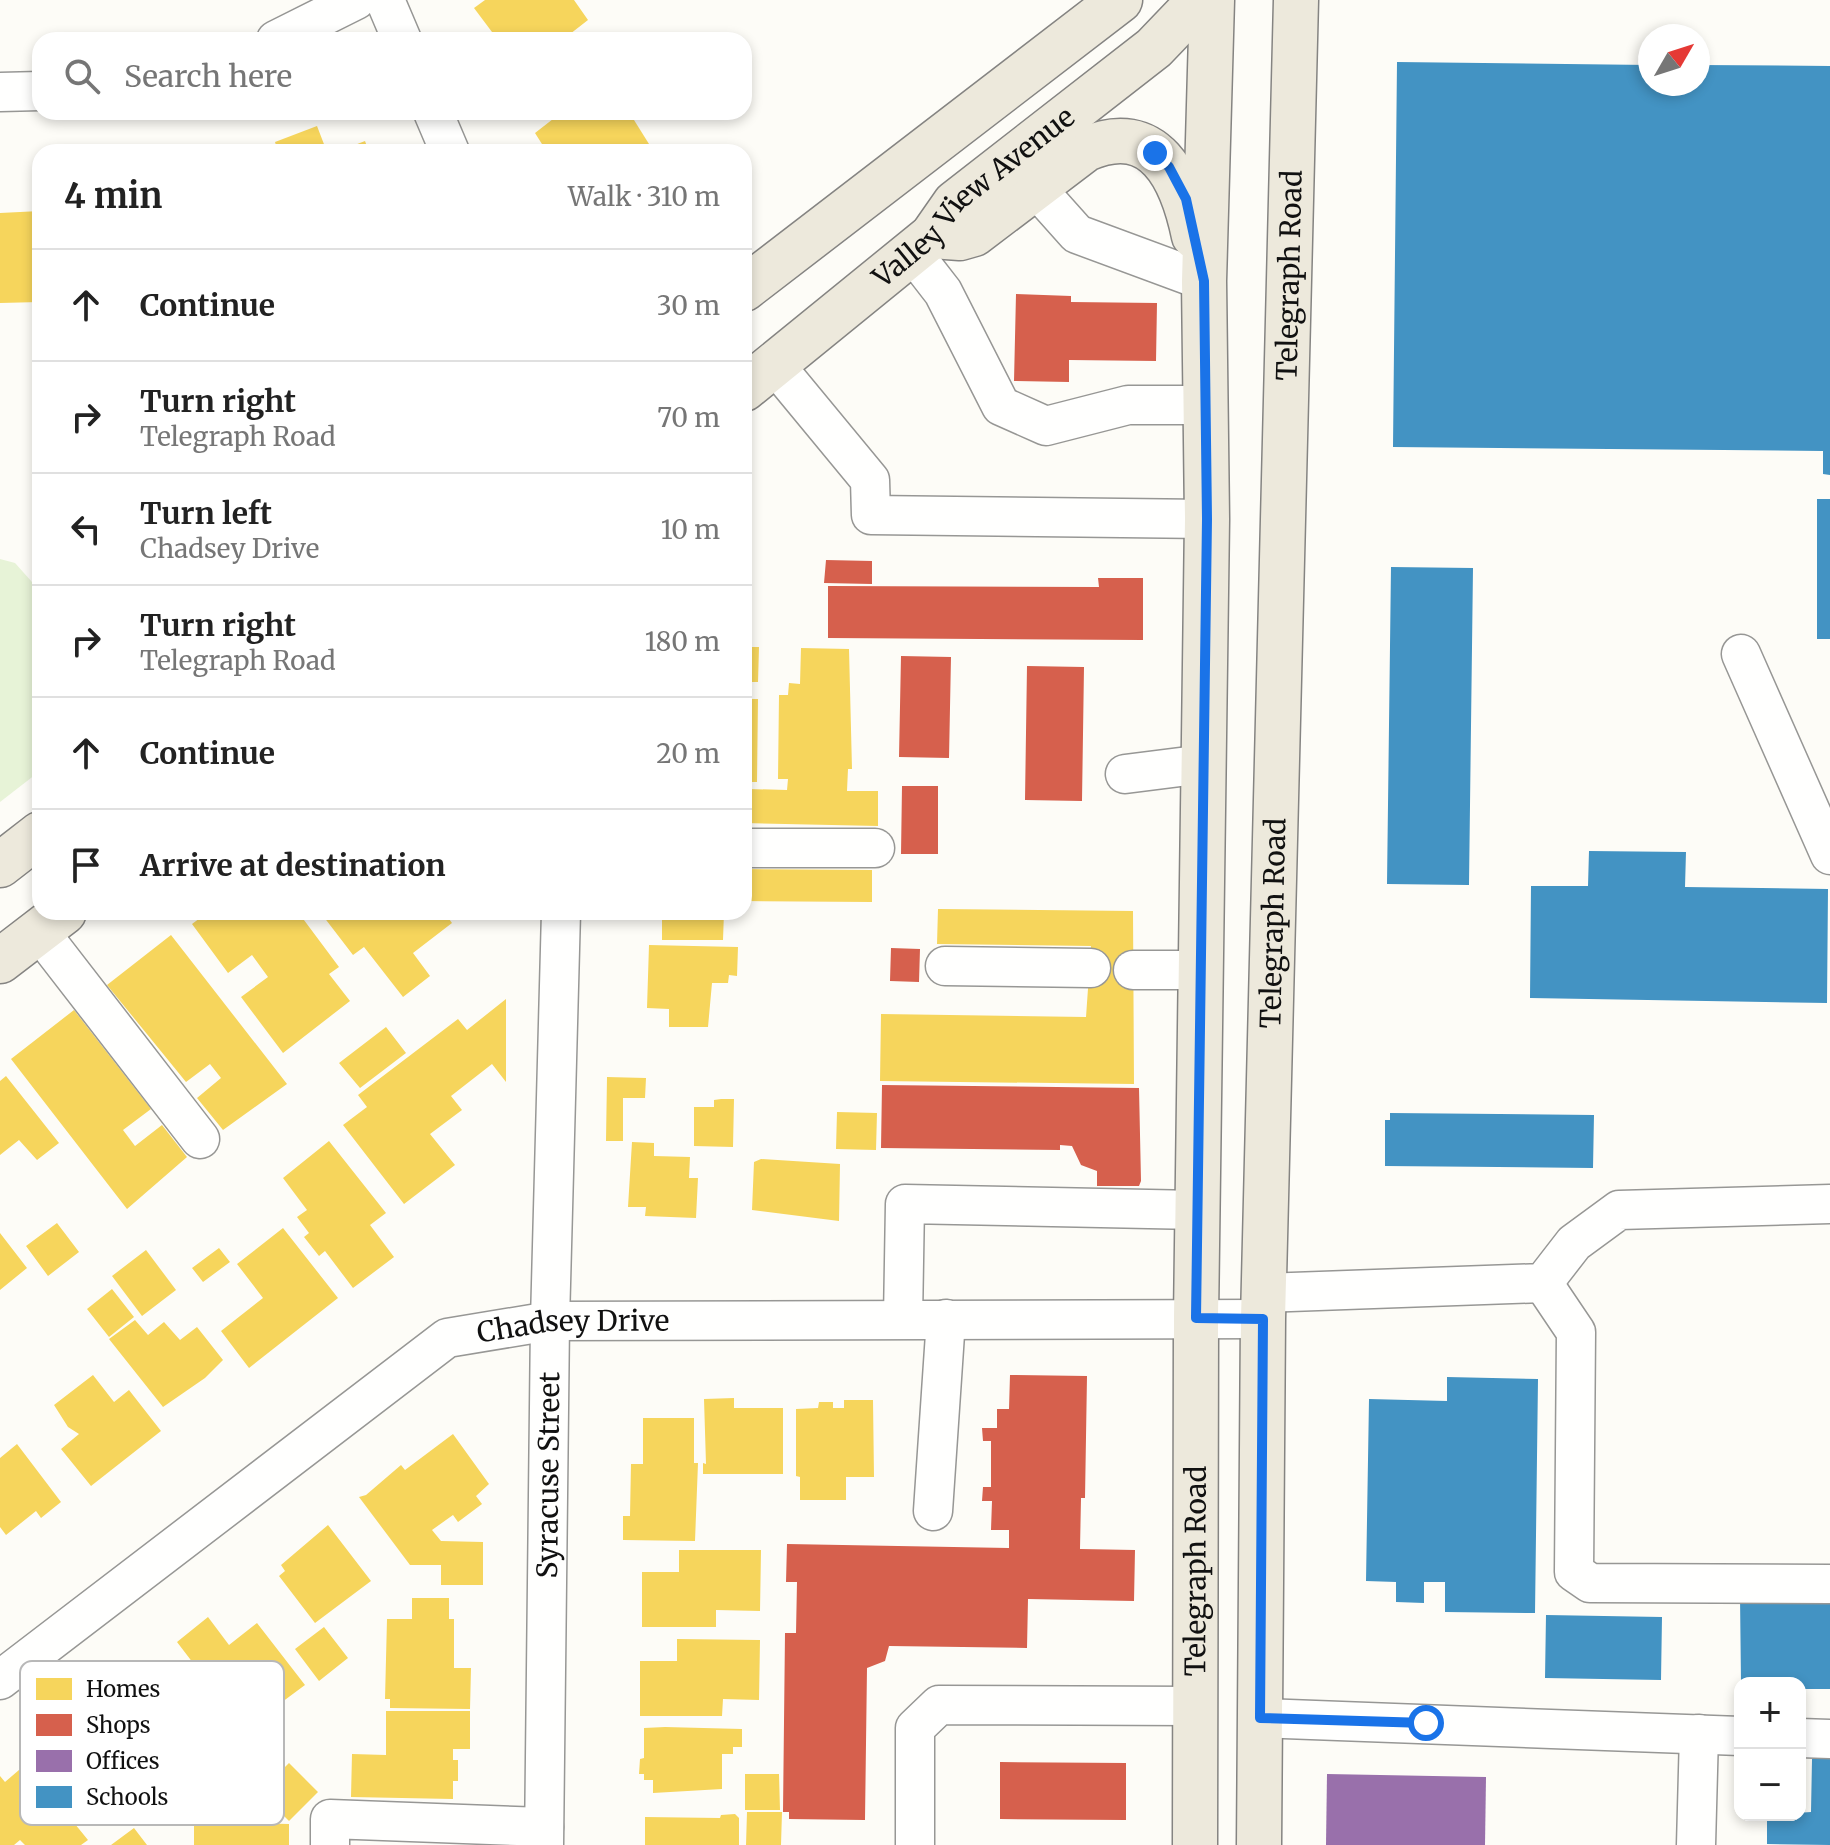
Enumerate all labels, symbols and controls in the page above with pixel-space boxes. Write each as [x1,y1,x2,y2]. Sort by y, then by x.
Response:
north arrow [1638,24,1710,96]
search box [32,32,752,120]
icon: search [60,54,104,98]
text: Search here [124,57,292,95]
street label: Valley View Avenue [864,99,1082,296]
route end [1137,135,1173,171]
street label: Telegraph Road [1268,169,1310,381]
text: 4 min [64,175,162,217]
text: Walk · 310 m [568,180,720,213]
icon: ahead [64,283,108,327]
text: Continue [140,286,275,324]
text: 30 m [657,289,720,322]
text: Turn right [140,382,296,420]
icon: right [64,395,108,439]
text: 70 m [657,401,720,434]
text: Telegraph Road [140,420,336,453]
text: Turn left [140,494,272,532]
icon: left [64,507,108,551]
text: 10 m [661,513,720,546]
text: Chadsey Drive [140,532,319,565]
text: Turn right [140,606,296,644]
icon: right [64,619,108,663]
text: 180 m [645,625,720,658]
text: Telegraph Road [140,644,336,677]
icon: ahead [64,731,108,775]
text: Continue [140,734,275,772]
text: 20 m [656,737,720,770]
street label: Telegraph Road [1252,817,1294,1029]
icon: arrive [64,843,108,887]
text: Arrive at destination [140,846,446,884]
street label: Chadsey Drive [474,1303,669,1351]
street label: Syracuse Street [529,1371,567,1578]
street label: Telegraph Road [1177,1465,1214,1676]
legend [20,1661,284,1825]
text: Homes [86,1675,160,1703]
map controls [1734,1677,1806,1821]
button: + [1734,1677,1806,1749]
route start [1408,1705,1444,1741]
text: Shops [86,1711,151,1739]
text: Offices [86,1747,160,1775]
button: − [1734,1749,1806,1821]
text: Schools [86,1783,168,1811]

